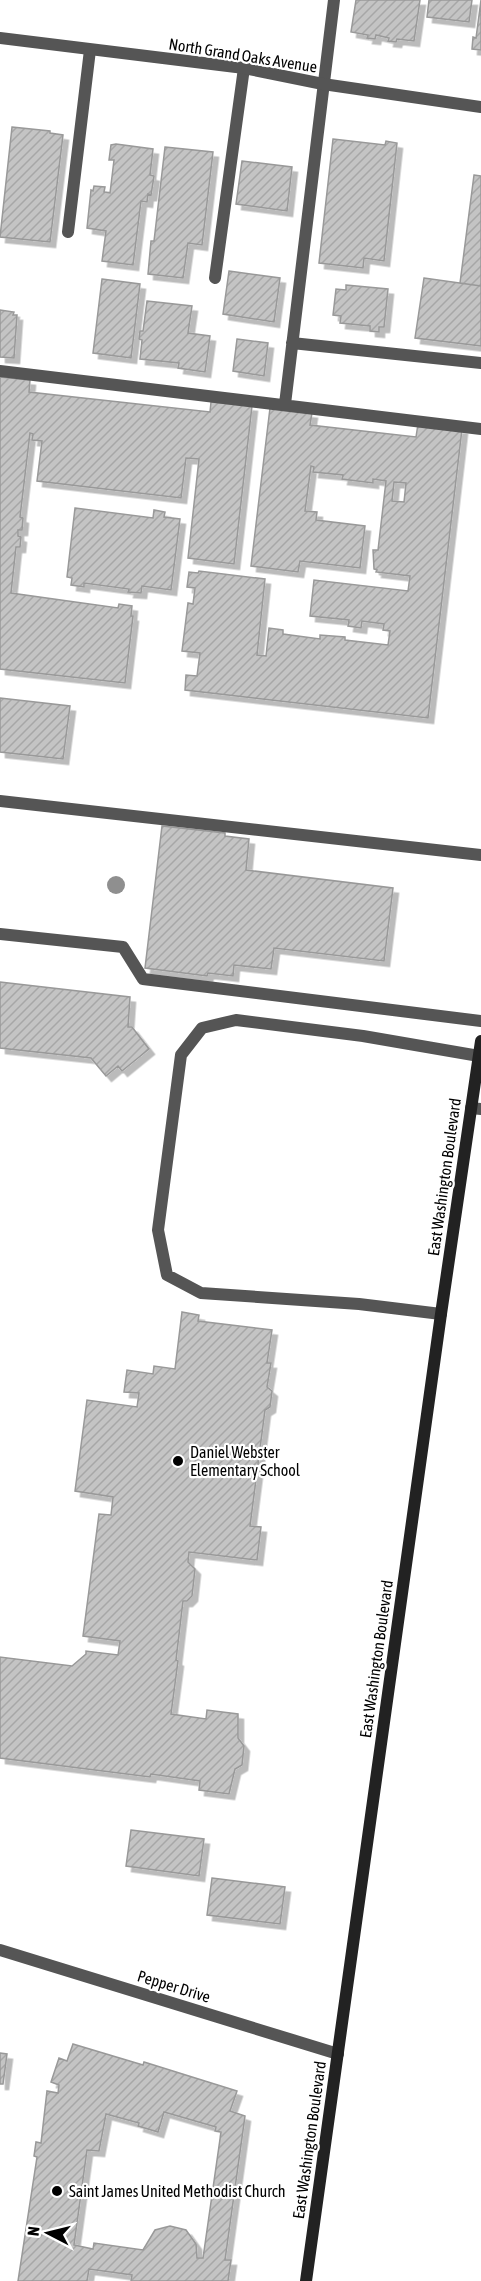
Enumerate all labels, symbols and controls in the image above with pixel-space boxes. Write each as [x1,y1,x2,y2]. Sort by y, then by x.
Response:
street label: North Grand Oaks Avenue [168,34,318,76]
street label: East Washington Boulevard [424,1097,465,1257]
place label: Daniel Webster Elementary School [190,1443,301,1480]
marker: Daniel Webster Elementary School [171,1454,185,1468]
street label: East Washington Boulevard [356,1579,397,1739]
street label: Pepper Drive [135,1966,213,2007]
street label: East Washington Boulevard [289,2060,330,2220]
place label: Saint James United Methodist Church [69,2182,286,2200]
marker: Saint James United Methodist Church [50,2184,64,2198]
north arrow [18,2203,78,2263]
text: N [24,2225,43,2237]

